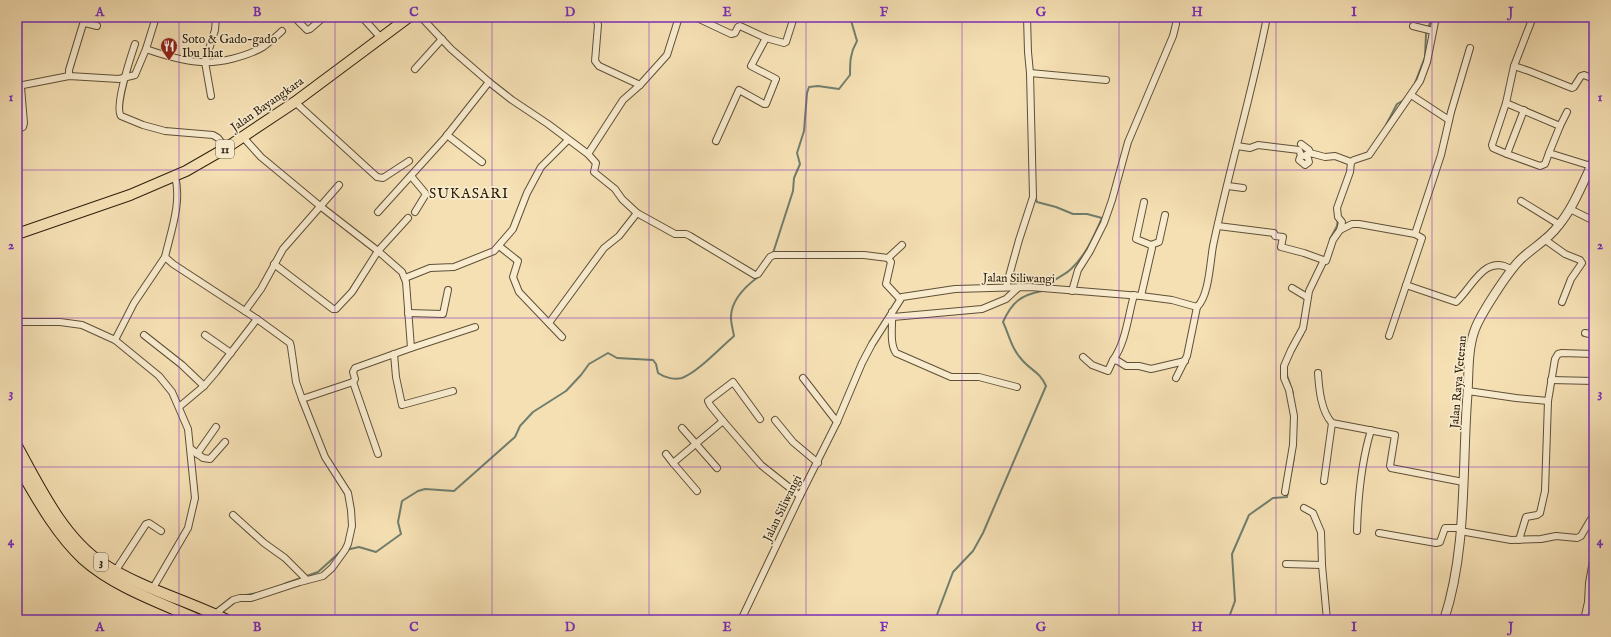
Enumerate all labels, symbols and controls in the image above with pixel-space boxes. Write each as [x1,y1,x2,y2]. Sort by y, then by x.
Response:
text: A [95,4,106,21]
text: B [253,4,262,21]
text: C [409,4,419,21]
text: D [565,4,576,21]
text: E [722,4,732,21]
text: F [880,4,889,21]
text: G [1036,4,1047,21]
text: H [1191,4,1203,21]
text: I [1351,4,1357,21]
text: J [1506,4,1514,21]
place label: Soto & Gado-gado Ibu Ihat [182,32,278,61]
restaurant icon: Soto & Gado-gado Ibu Ihat [159,36,179,61]
street label: Jalan Bayangkara [226,73,308,137]
text: 1 [9,89,14,106]
text: 1 [1598,89,1603,106]
road number: 11 [216,140,234,158]
district label: SUKASARI [429,185,509,203]
text: 2 [8,237,14,254]
text: 2 [1597,237,1603,254]
street label: Jalan Siliwangi [981,270,1055,288]
street label: Jalan Raya Veteran [1447,334,1471,431]
text: 3 [9,385,14,402]
text: 3 [1598,385,1603,402]
street label: Jalan Siliwangi [759,472,806,546]
text: 4 [8,533,15,550]
text: 4 [1597,533,1604,550]
road number: 3 [94,553,108,571]
text: A [95,619,106,636]
text: B [253,619,262,636]
text: C [409,619,419,636]
text: D [565,619,576,636]
text: E [722,619,732,636]
text: F [880,619,889,636]
text: G [1036,619,1047,636]
text: H [1191,619,1203,636]
text: I [1351,619,1357,636]
text: J [1506,619,1514,636]

